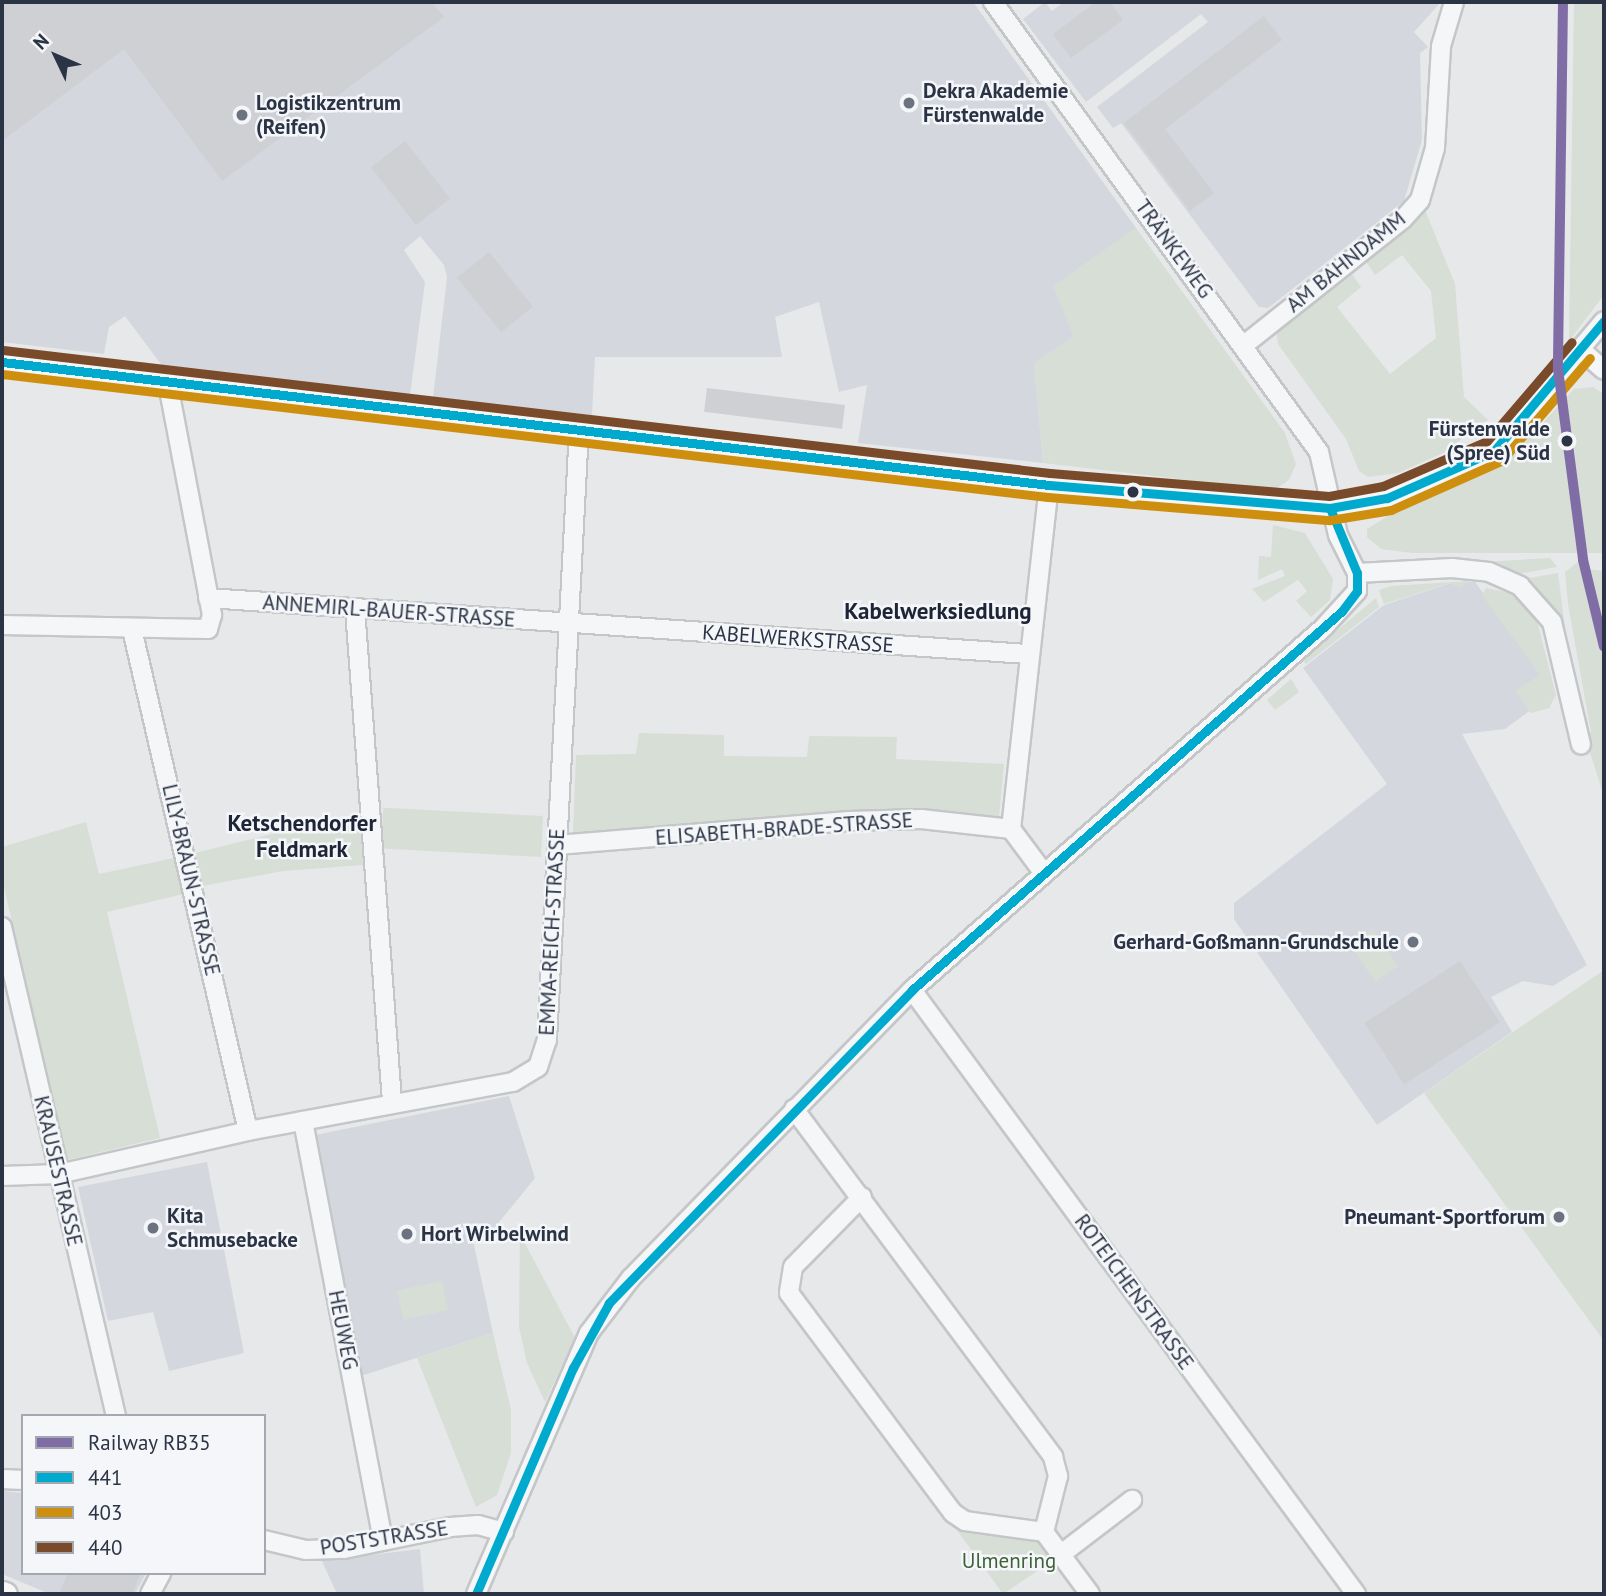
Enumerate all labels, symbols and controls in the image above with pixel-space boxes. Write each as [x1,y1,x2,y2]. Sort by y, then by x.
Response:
north arrow [21,21,91,91]
text: N [28,29,54,54]
place label: Dekra Akademie Fürstenwalde [923,78,1069,128]
place label: Logistikzentrum (Reifen) [256,90,401,140]
marker: Dekra Akademie Fürstenwalde [901,95,917,111]
marker: Logistikzentrum (Reifen) [234,107,250,123]
street label: TRÄNKEWEG [1130,195,1218,303]
street label: AM BAHNDAMM [1281,206,1411,318]
place label: Fürstenwalde (Spree) Süd [1429,416,1550,466]
marker: Fürstenwalde (Spree) Süd [1556,430,1578,452]
unlabelled marker [1126,485,1140,499]
street label: ANNEMIRL-BAUER-STRASSE [262,590,516,632]
district label: Kabelwerksiedlung [844,597,1032,625]
street label: KABELWERKSTRASSE [701,620,895,658]
street label: LILY-BRAUN-STRASSE [157,782,225,978]
street label: ELISABETH-BRADE-STRASSE [654,807,914,851]
district label: Ketschendorfer Feldmark [227,809,377,863]
street label: EMMA-REICH-STRASSE [534,828,570,1036]
place label: Gerhard-Goßmann-Grundschule [1113,929,1399,955]
marker: Gerhard-Goßmann-Grundschule [1405,934,1421,950]
street label: KRAUSESTRASSE [28,1093,88,1249]
place label: Kita Schmusebacke [167,1203,298,1253]
place label: Pneumant-Sportforum [1344,1204,1545,1230]
street label: ROTEICHENSTRASSE [1069,1209,1199,1375]
marker: Pneumant-Sportforum [1551,1209,1567,1225]
marker: Kita Schmusebacke [145,1220,161,1236]
place label: Hort Wirbelwind [421,1221,569,1247]
marker: Hort Wirbelwind [399,1226,415,1242]
street label: HEUWEG [323,1288,363,1372]
legend [21,1414,266,1575]
text: Railway RB35 [88,1429,211,1456]
text: 441 [88,1464,122,1491]
text: 403 [88,1499,122,1526]
street label: POSTSTRASSE [318,1515,450,1561]
text: 440 [88,1534,122,1561]
park label: Ulmenring [962,1548,1056,1574]

